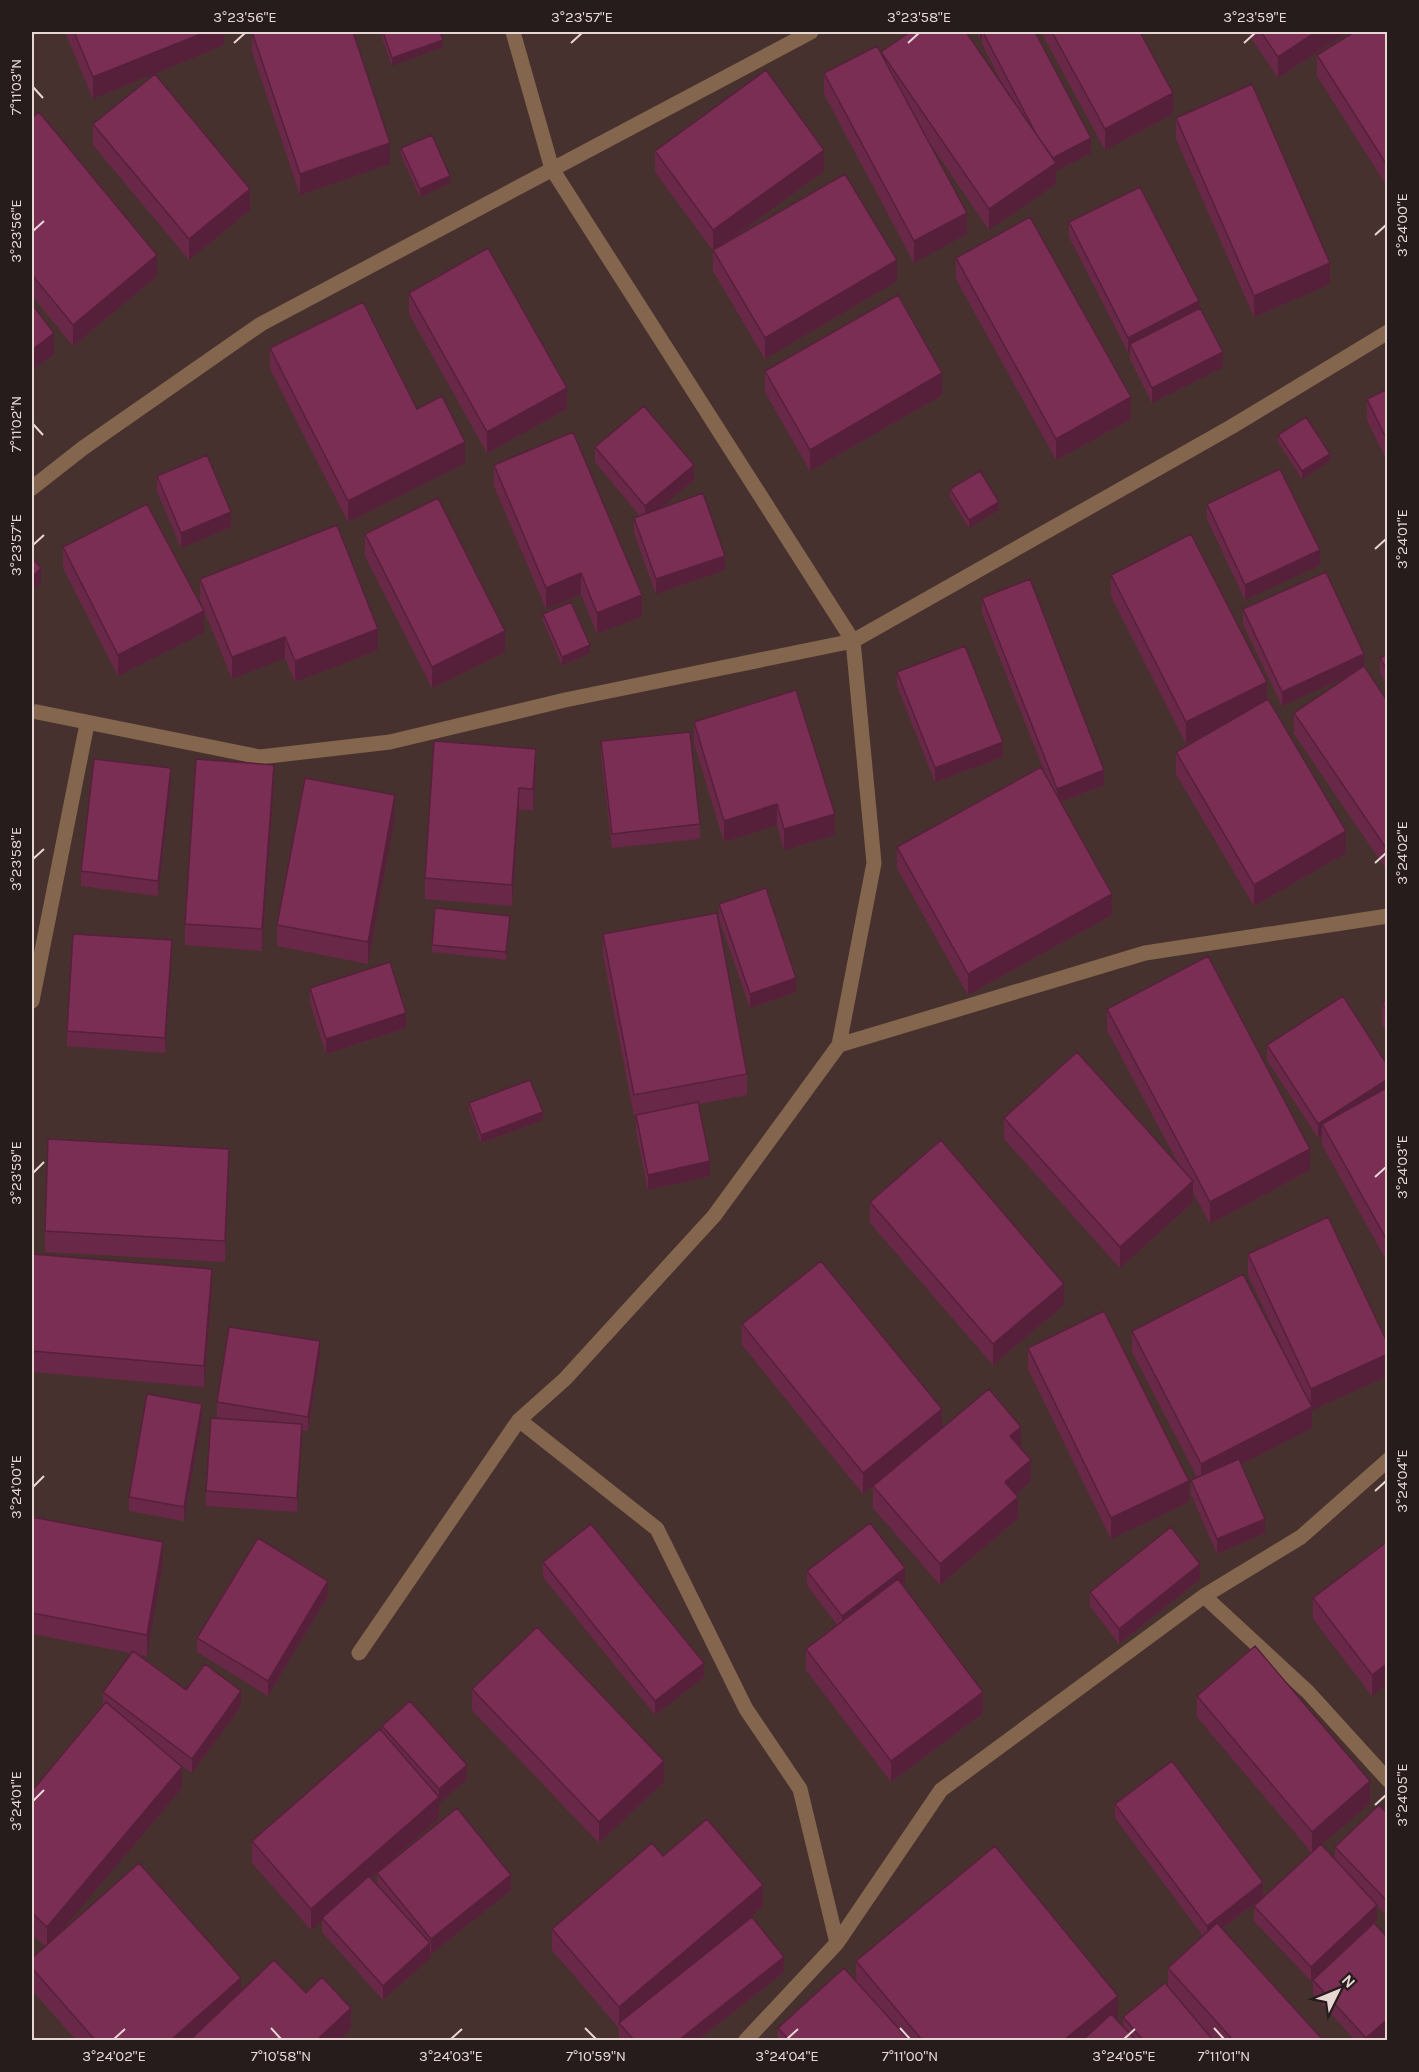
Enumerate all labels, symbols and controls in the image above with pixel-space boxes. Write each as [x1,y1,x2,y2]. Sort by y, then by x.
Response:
text: 3°23'56"E [213,8,277,26]
text: 3°23'57"E [551,8,613,26]
text: 3°23'58"E [887,8,951,26]
text: 3°23'59"E [1223,8,1287,26]
text: 7°11'03"N [7,59,25,115]
text: 3°24'00"E [1393,193,1411,257]
text: 3°23'56"E [7,199,25,263]
text: 7°11'02"N [7,396,25,452]
text: 3°24'01"E [1393,509,1411,569]
text: 3°23'57"E [7,514,25,576]
text: 3°24'02"E [1393,821,1411,885]
text: 3°23'58"E [7,827,25,891]
text: 3°24'03"E [1393,1135,1411,1199]
text: 3°23'59"E [7,1141,25,1205]
text: 3°24'04"E [1393,1449,1411,1513]
text: 3°24'00"E [7,1455,25,1519]
text: 3°24'05"E [1393,1763,1411,1827]
text: 3°24'01"E [7,1771,25,1831]
north arrow [1308,1961,1368,2021]
text: N [1338,1970,1359,1992]
text: 3°24'02"E [82,2047,146,2065]
text: 7°10'58"N [251,2047,311,2065]
text: 3°24'03"E [419,2047,483,2065]
text: 7°10'59"N [566,2047,626,2065]
text: 3°24'04"E [755,2047,819,2065]
text: 7°11'00"N [882,2047,938,2065]
text: 3°24'05"E [1092,2047,1156,2065]
text: 7°11'01"N [1198,2047,1250,2065]

